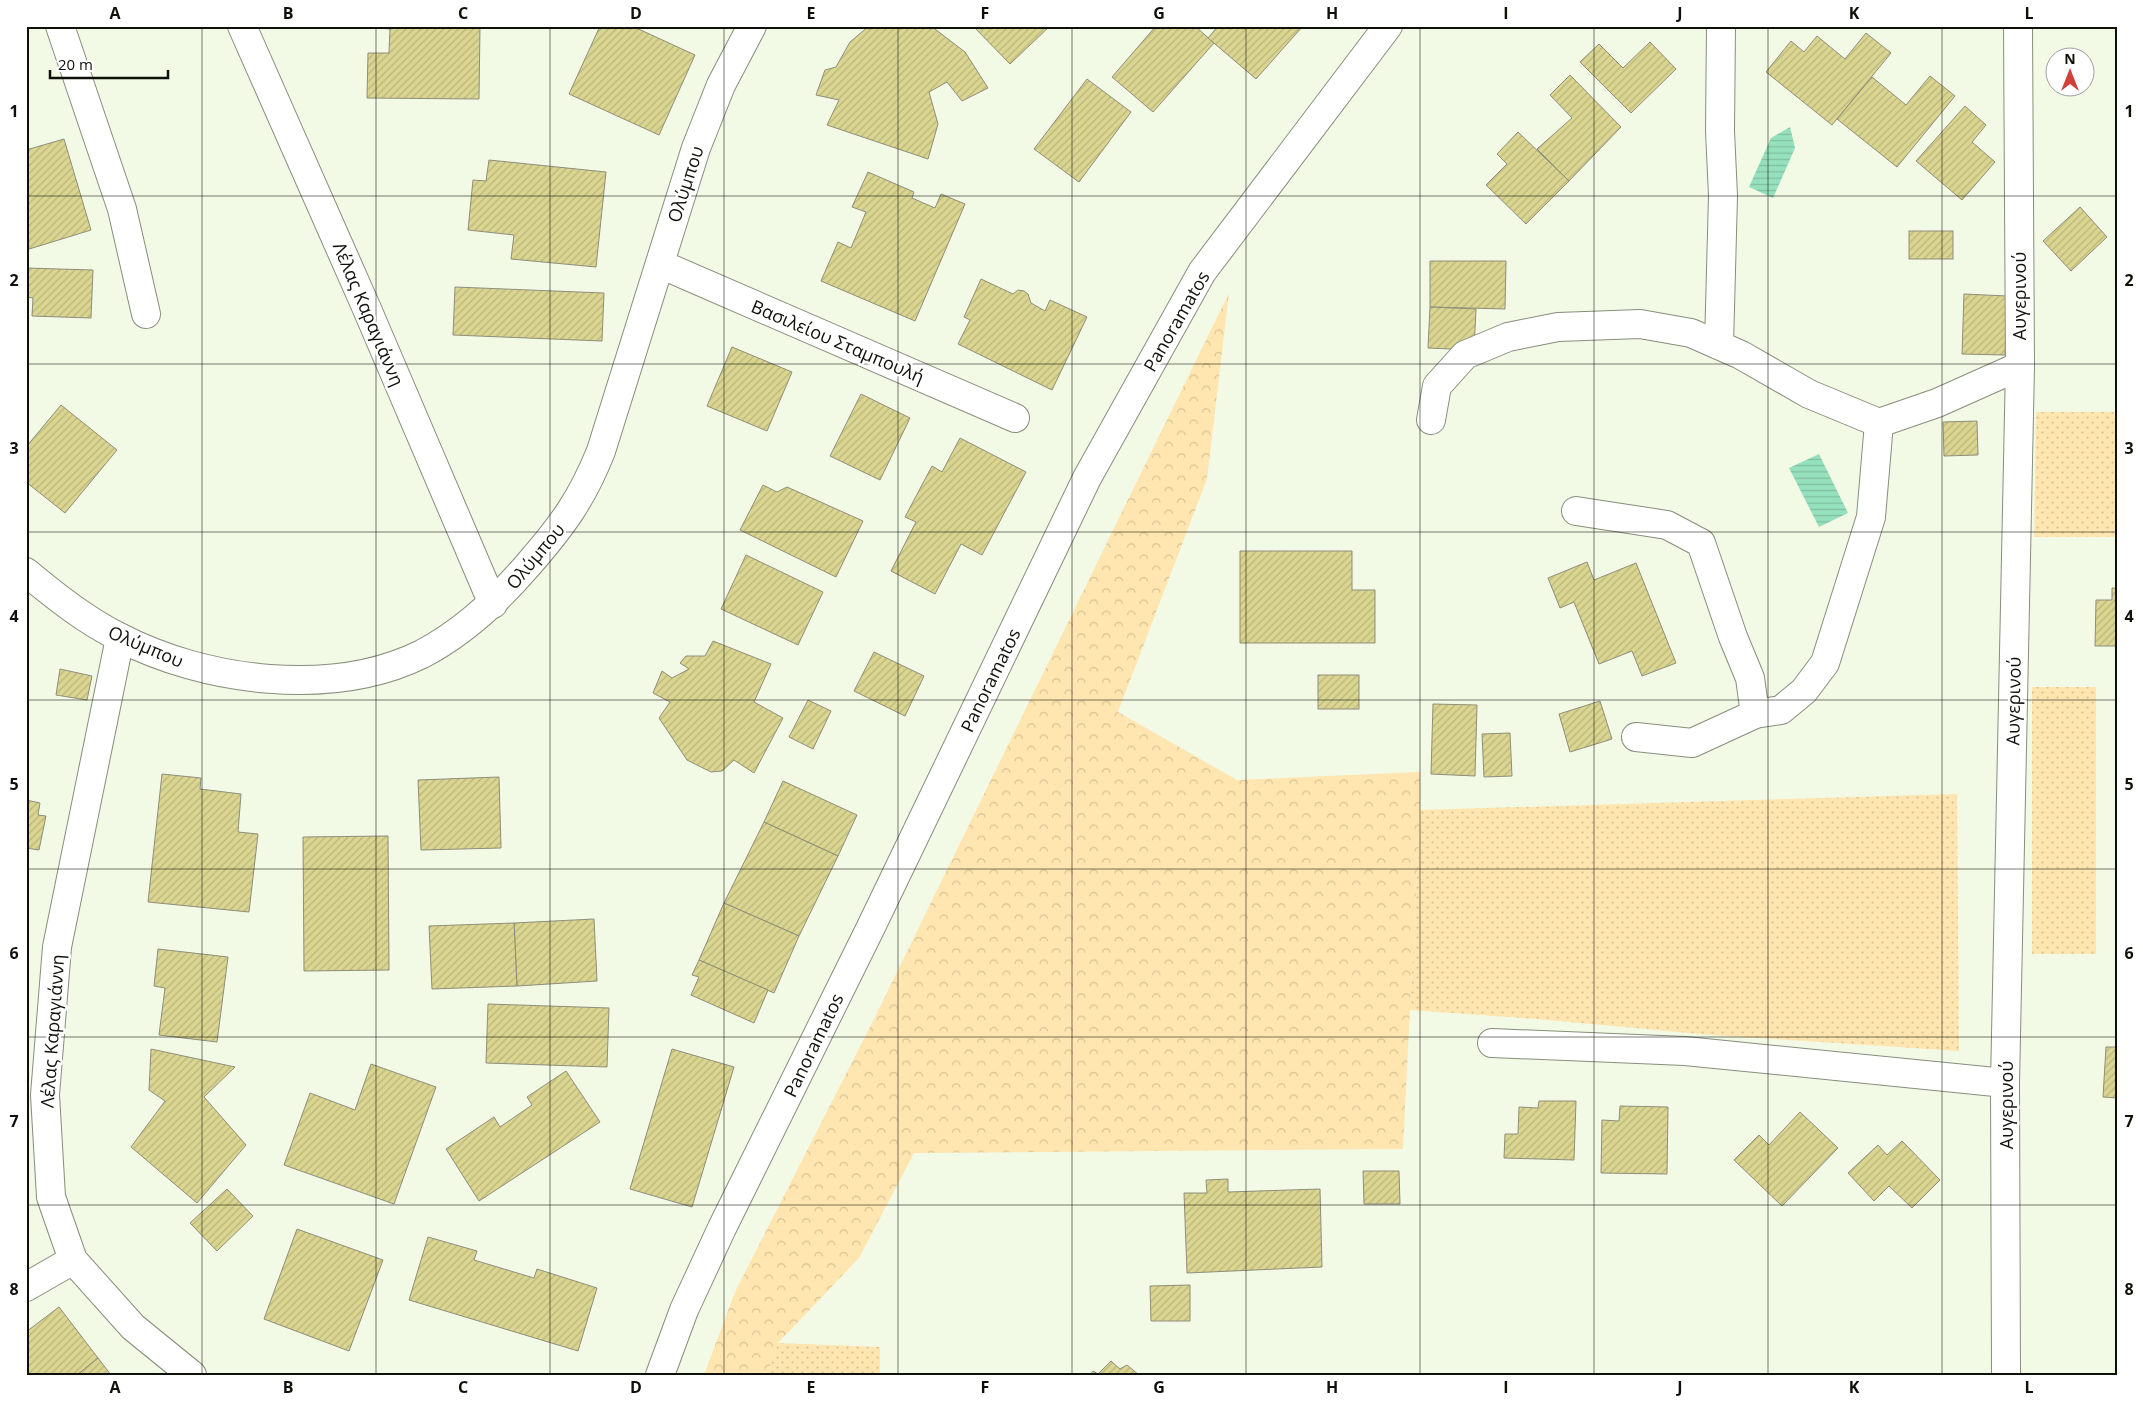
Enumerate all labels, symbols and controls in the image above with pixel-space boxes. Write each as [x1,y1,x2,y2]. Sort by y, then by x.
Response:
text: A [109,2,121,24]
text: B [283,2,293,24]
text: C [458,2,468,24]
text: D [630,2,642,24]
text: E [807,2,816,24]
text: F [981,2,989,24]
text: G [1153,2,1165,24]
text: H [1326,2,1338,24]
text: I [1503,2,1509,24]
text: J [1675,2,1683,24]
text: K [1849,2,1860,24]
text: L [2024,2,2034,24]
scale bar [50,48,168,80]
north arrow [2046,48,2096,98]
text: N [2064,49,2076,68]
text: 20 m [58,54,93,74]
text: 1 [9,100,19,122]
text: 1 [2124,100,2134,122]
street label: Ολύμπου [661,143,709,225]
street label: Λέλας Καραγιάννη [328,238,410,390]
street label: Αυγερινού [2007,252,2031,340]
street label: Panoramatos [1137,266,1215,376]
text: 2 [9,269,19,291]
text: 2 [2124,269,2134,291]
street label: Βασιλείου Σταμπουλή [748,294,928,388]
text: 3 [9,437,19,459]
text: 3 [2124,437,2134,459]
street label: Ολύμπου [500,518,570,594]
text: 4 [9,605,19,627]
text: 4 [2124,605,2134,627]
street label: Ολύμπου [105,619,187,673]
street label: Panoramatos [955,624,1025,736]
street label: Αυγερινού [2000,656,2026,746]
text: 5 [9,773,19,795]
text: 5 [2124,773,2134,795]
text: 6 [9,942,19,964]
text: 6 [2124,942,2134,964]
street label: Λέλας Καραγιάννη [35,953,69,1109]
street label: Panoramatos [778,989,848,1101]
street label: Αυγερινού [1994,1061,2018,1149]
text: 7 [9,1110,19,1132]
text: 7 [2124,1110,2134,1132]
text: 8 [9,1278,19,1300]
text: 8 [2124,1278,2134,1300]
text: A [109,1376,121,1398]
text: B [283,1376,293,1398]
text: C [458,1376,468,1398]
text: D [630,1376,642,1398]
text: E [807,1376,816,1398]
text: F [981,1376,989,1398]
text: G [1153,1376,1165,1398]
text: H [1326,1376,1338,1398]
text: I [1503,1376,1509,1398]
text: J [1675,1376,1683,1398]
text: K [1849,1376,1860,1398]
text: L [2024,1376,2034,1398]

